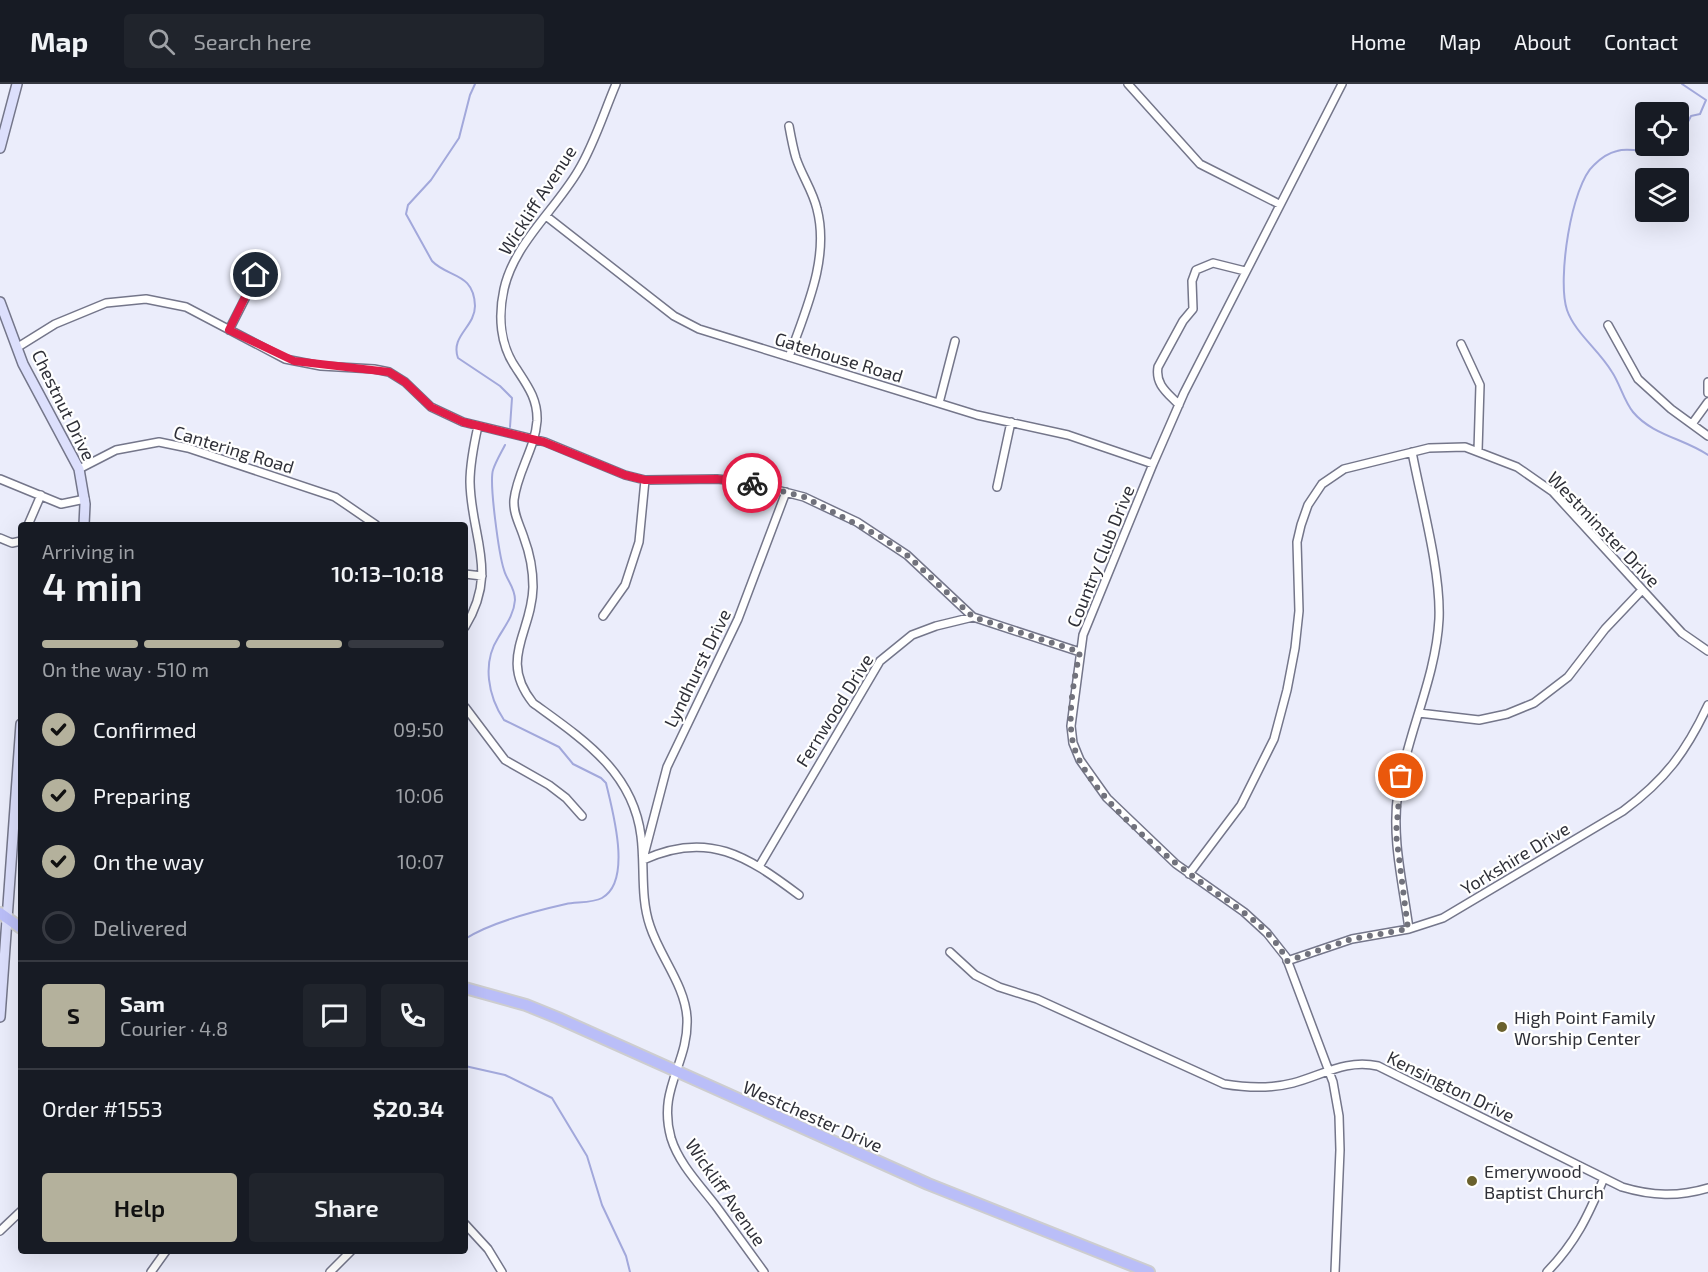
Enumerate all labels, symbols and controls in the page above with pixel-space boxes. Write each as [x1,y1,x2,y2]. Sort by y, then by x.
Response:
search box [124,14,544,68]
text: Map [30,24,88,58]
icon: search [145,25,178,58]
text: Search here [193,28,312,54]
text: Home [1350,29,1406,54]
text: Map [1439,29,1481,54]
text: About [1514,29,1571,54]
text: Contact [1604,29,1678,54]
map controls [1635,102,1689,222]
button: locate [1635,102,1689,156]
street label: Wickliff Avenue [493,141,581,259]
button: layers [1635,168,1689,222]
pin [230,249,281,300]
icon: home [239,258,272,291]
street label: Gatehouse Road [772,327,906,387]
street label: Chestnut Drive [28,346,100,464]
street label: Cantering Road [171,420,297,478]
courier [722,453,782,513]
icon: bike [736,467,769,500]
street label: Westminster Drive [1543,467,1665,591]
street label: Country Club Drive [1061,482,1139,630]
text: Arriving in [42,539,135,563]
text: 10:13–10:18 [331,560,444,586]
text: 4 min [42,562,143,609]
street label: Lyndhurst Drive [659,605,735,731]
street label: Fernwood Drive [790,649,878,771]
text: On the way · 510 m [42,657,209,681]
icon: check [42,713,75,746]
text: Confirmed [93,716,197,742]
text: 09:50 [393,717,444,741]
pin [1375,750,1426,801]
icon: bag [1384,759,1417,792]
icon: check [42,779,75,812]
text: Preparing [93,782,191,808]
text: 10:06 [396,783,444,807]
street label: Yorkshire Drive [1457,817,1573,899]
icon: check [42,845,75,878]
text: On the way [93,848,204,874]
text: 10:07 [397,849,444,873]
text: Delivered [93,914,188,940]
button: chat [303,984,366,1047]
button: phone [381,984,444,1047]
text: Sam [120,990,165,1016]
text: S [67,1002,80,1028]
place label: High Point Family Worship Center [1514,1006,1656,1049]
text: Courier · 4.8 [120,1016,228,1040]
marker: High Point Family Worship Center [1495,1020,1509,1034]
street label: Kensington Drive [1384,1046,1518,1126]
street label: Westchester Drive [740,1075,886,1157]
text: Order #1553 [42,1095,163,1121]
text: $20.34 [373,1095,444,1121]
street label: Wickliff Avenue [681,1134,771,1250]
place label: Emerywood Baptist Church [1484,1160,1604,1203]
button: Help [42,1173,237,1242]
button: Share [249,1173,444,1242]
marker: Emerywood Baptist Church [1465,1174,1479,1188]

